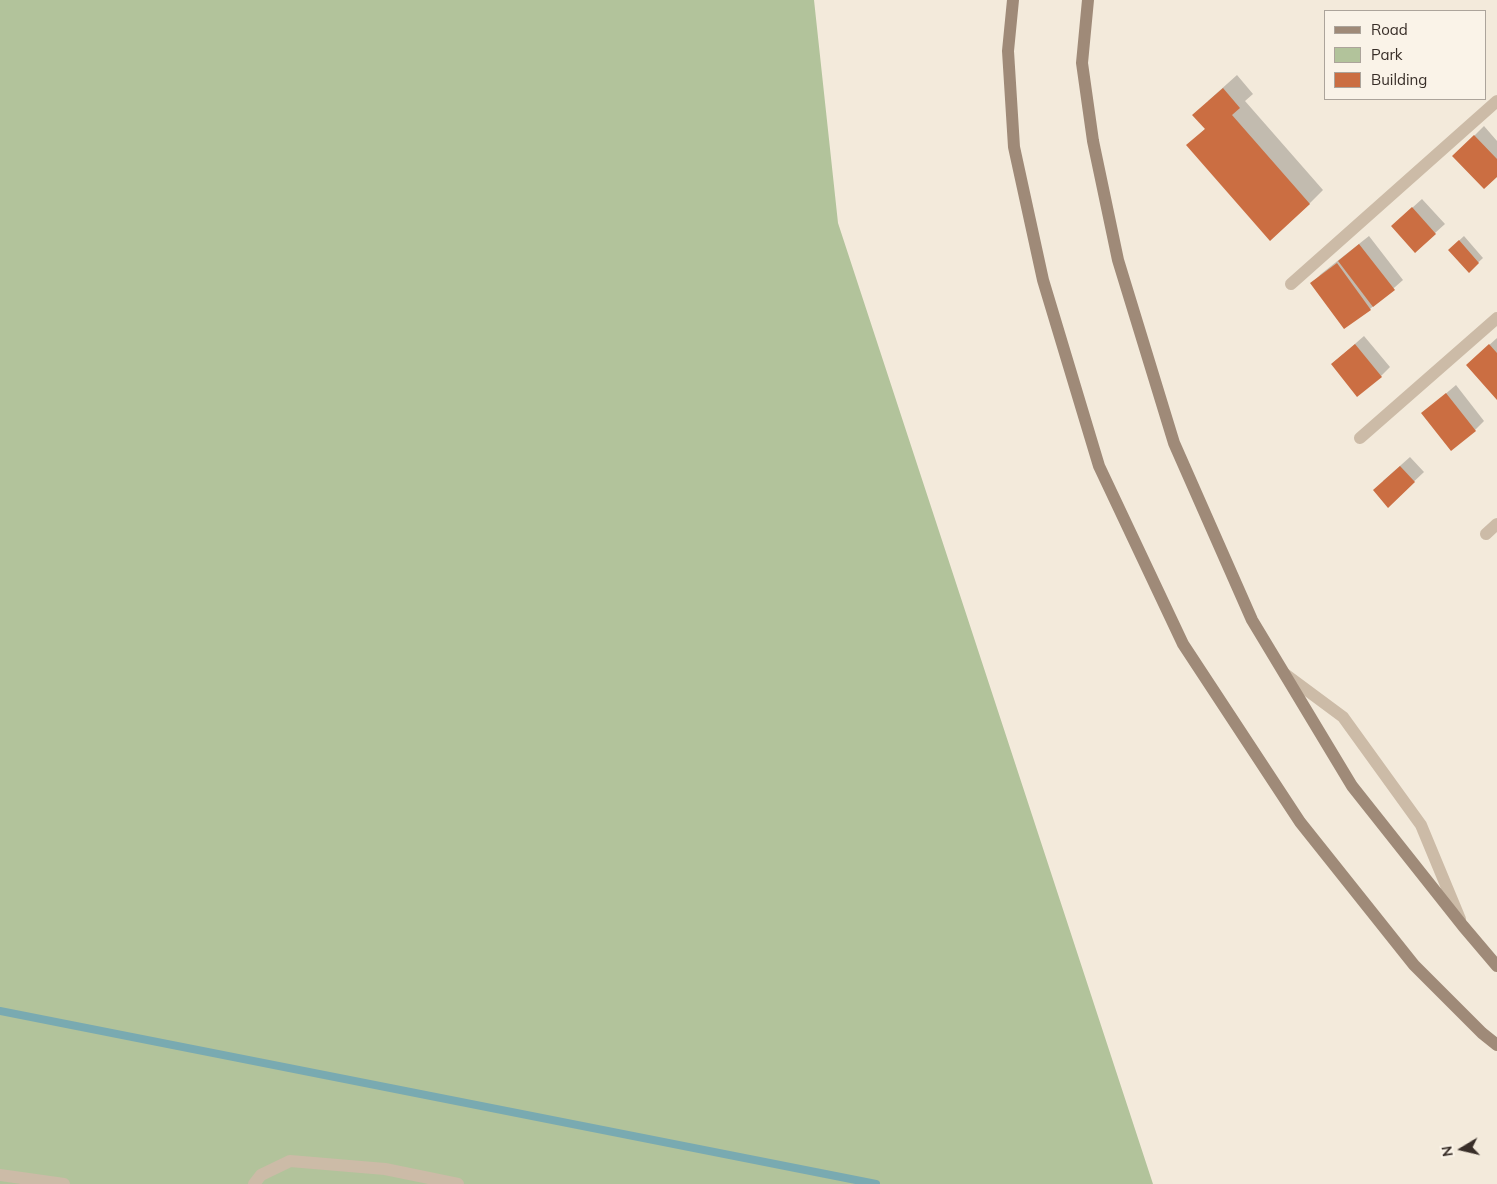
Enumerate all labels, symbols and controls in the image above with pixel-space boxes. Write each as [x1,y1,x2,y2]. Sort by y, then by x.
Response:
legend [1324,10,1487,100]
text: Road [1371,20,1408,39]
text: Park [1371,45,1403,64]
text: Building [1371,70,1427,89]
north arrow [1437,1124,1487,1174]
text: N [1437,1145,1457,1158]

